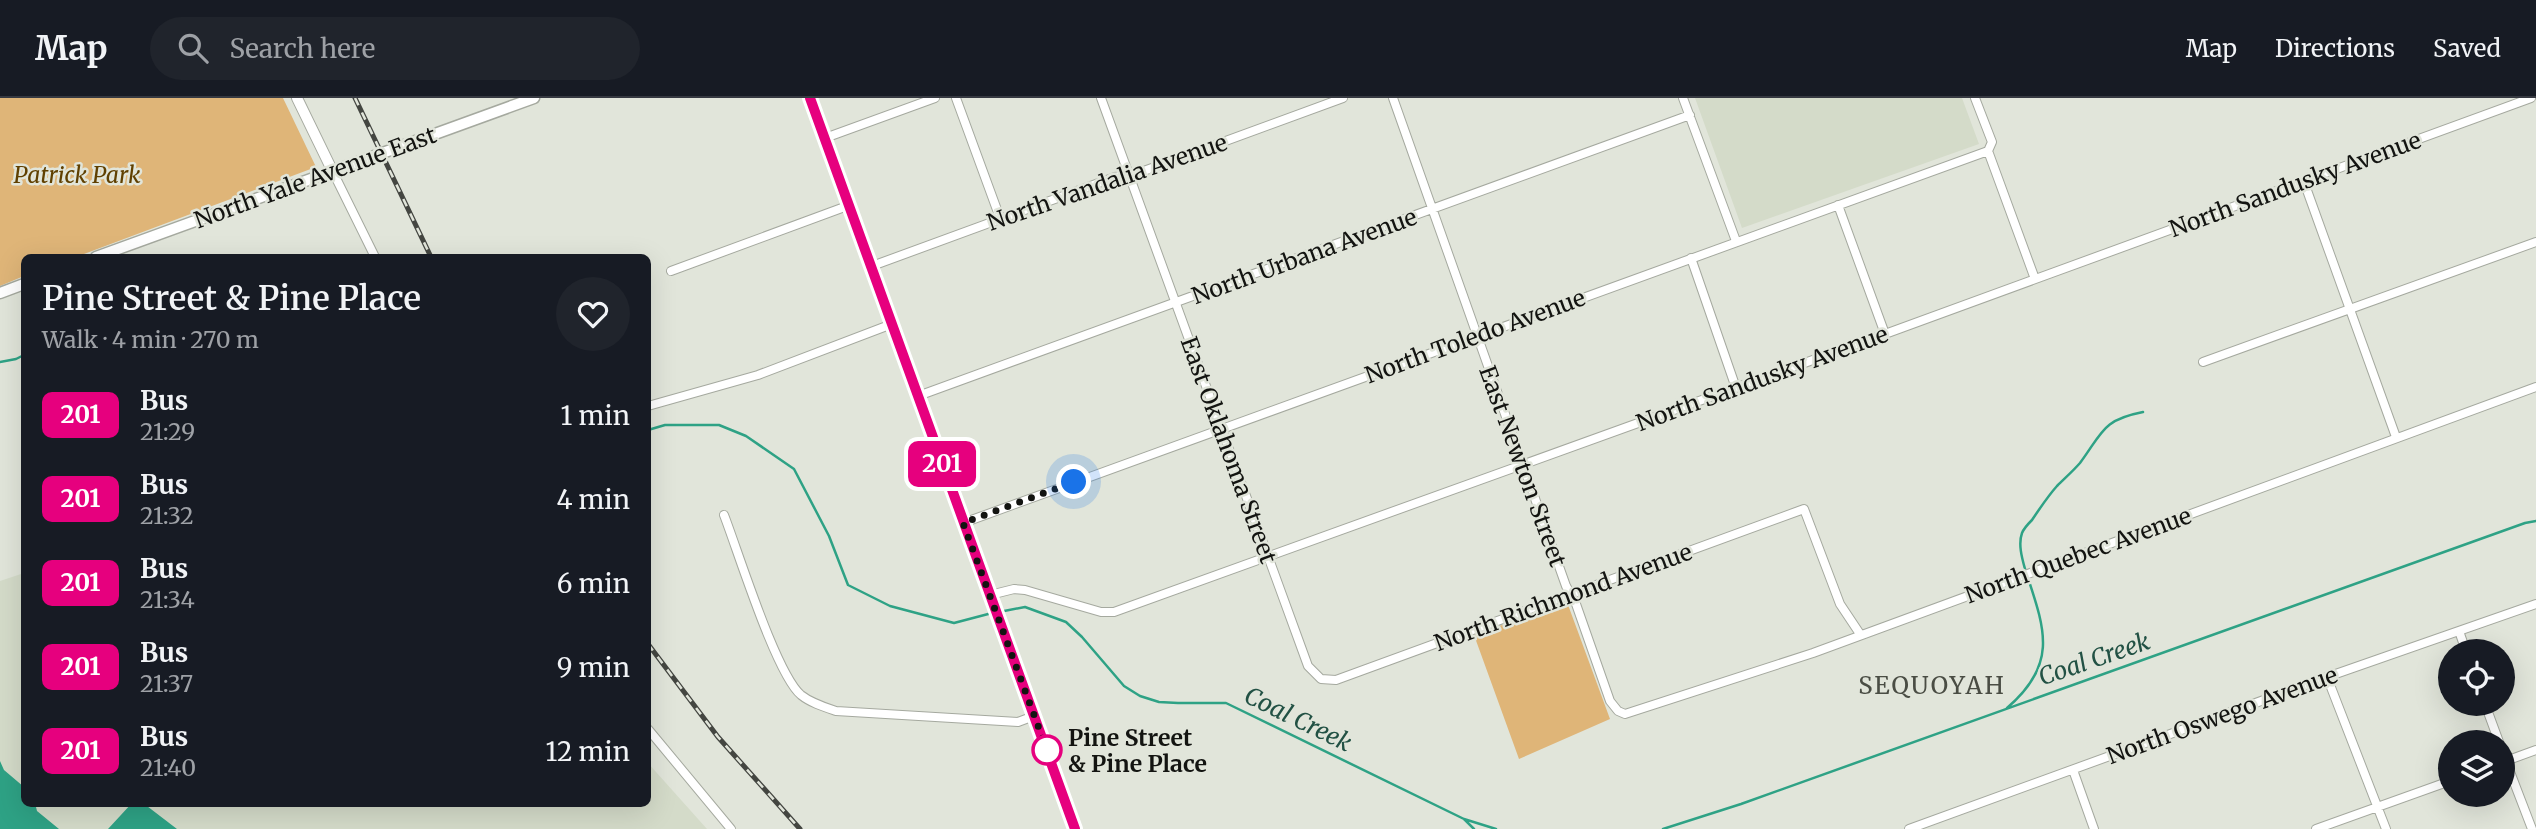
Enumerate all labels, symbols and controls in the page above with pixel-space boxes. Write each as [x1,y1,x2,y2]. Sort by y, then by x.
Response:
search box [150,17,640,80]
text: Map [35,28,108,69]
icon: search [174,29,212,67]
text: Search here [230,32,375,65]
text: Map [2186,33,2237,64]
text: Directions [2275,33,2395,64]
text: Saved [2433,33,2501,64]
street label: North Yale Avenue East [190,120,440,234]
street label: North Sandusky Avenue [2165,125,2425,243]
street label: North Vandalia Avenue [983,127,1231,237]
park label: Patrick Park [14,160,141,189]
street label: North Urbana Avenue [1188,202,1420,310]
button: heart [556,277,630,351]
text: Pine Street & Pine Place [42,278,421,319]
street label: North Toledo Avenue [1361,283,1589,389]
street label: North Sandusky Avenue [1632,319,1892,437]
text: Walk · 4 min · 270 m [42,325,259,354]
street label: East Oklahoma Street [1175,333,1284,567]
street label: East Newton Street [1473,362,1573,570]
text: Bus [140,384,188,417]
text: 201 [61,399,100,430]
text: 1 min [561,399,630,432]
text: 21:29 [140,417,195,446]
line badge: 201 [902,441,982,487]
text: 201 [922,448,962,479]
your location [1056,464,1091,499]
text: Bus [140,468,188,501]
text: 201 [61,483,100,514]
text: 4 min [556,483,630,516]
text: 21:32 [140,501,194,530]
street label: North Quebec Avenue [1961,501,2195,609]
street label: North Richmond Avenue [1430,537,1696,657]
text: Bus [140,552,188,585]
text: 201 [61,567,100,598]
text: 6 min [557,567,630,600]
text: 21:34 [140,585,195,614]
water label: Coal Creek [2034,626,2154,692]
text: Bus [140,636,188,669]
map controls [2438,639,2515,807]
button: locate [2438,639,2515,716]
text: 201 [61,651,100,682]
text: 9 min [557,651,630,684]
street label: North Oswego Avenue [2103,660,2341,770]
text: 21:37 [140,669,193,698]
district label: SEQUOYAH [1858,670,2006,701]
water label: Coal Creek [1239,680,1357,758]
text: Bus [140,720,188,753]
place label: Pine Street & Pine Place [1068,723,1207,778]
button: layers [2438,730,2515,807]
text: 201 [61,735,100,766]
text: 12 min [546,735,630,768]
marker: Pine Street & Pine Place [1032,735,1062,765]
text: 21:40 [140,753,196,782]

